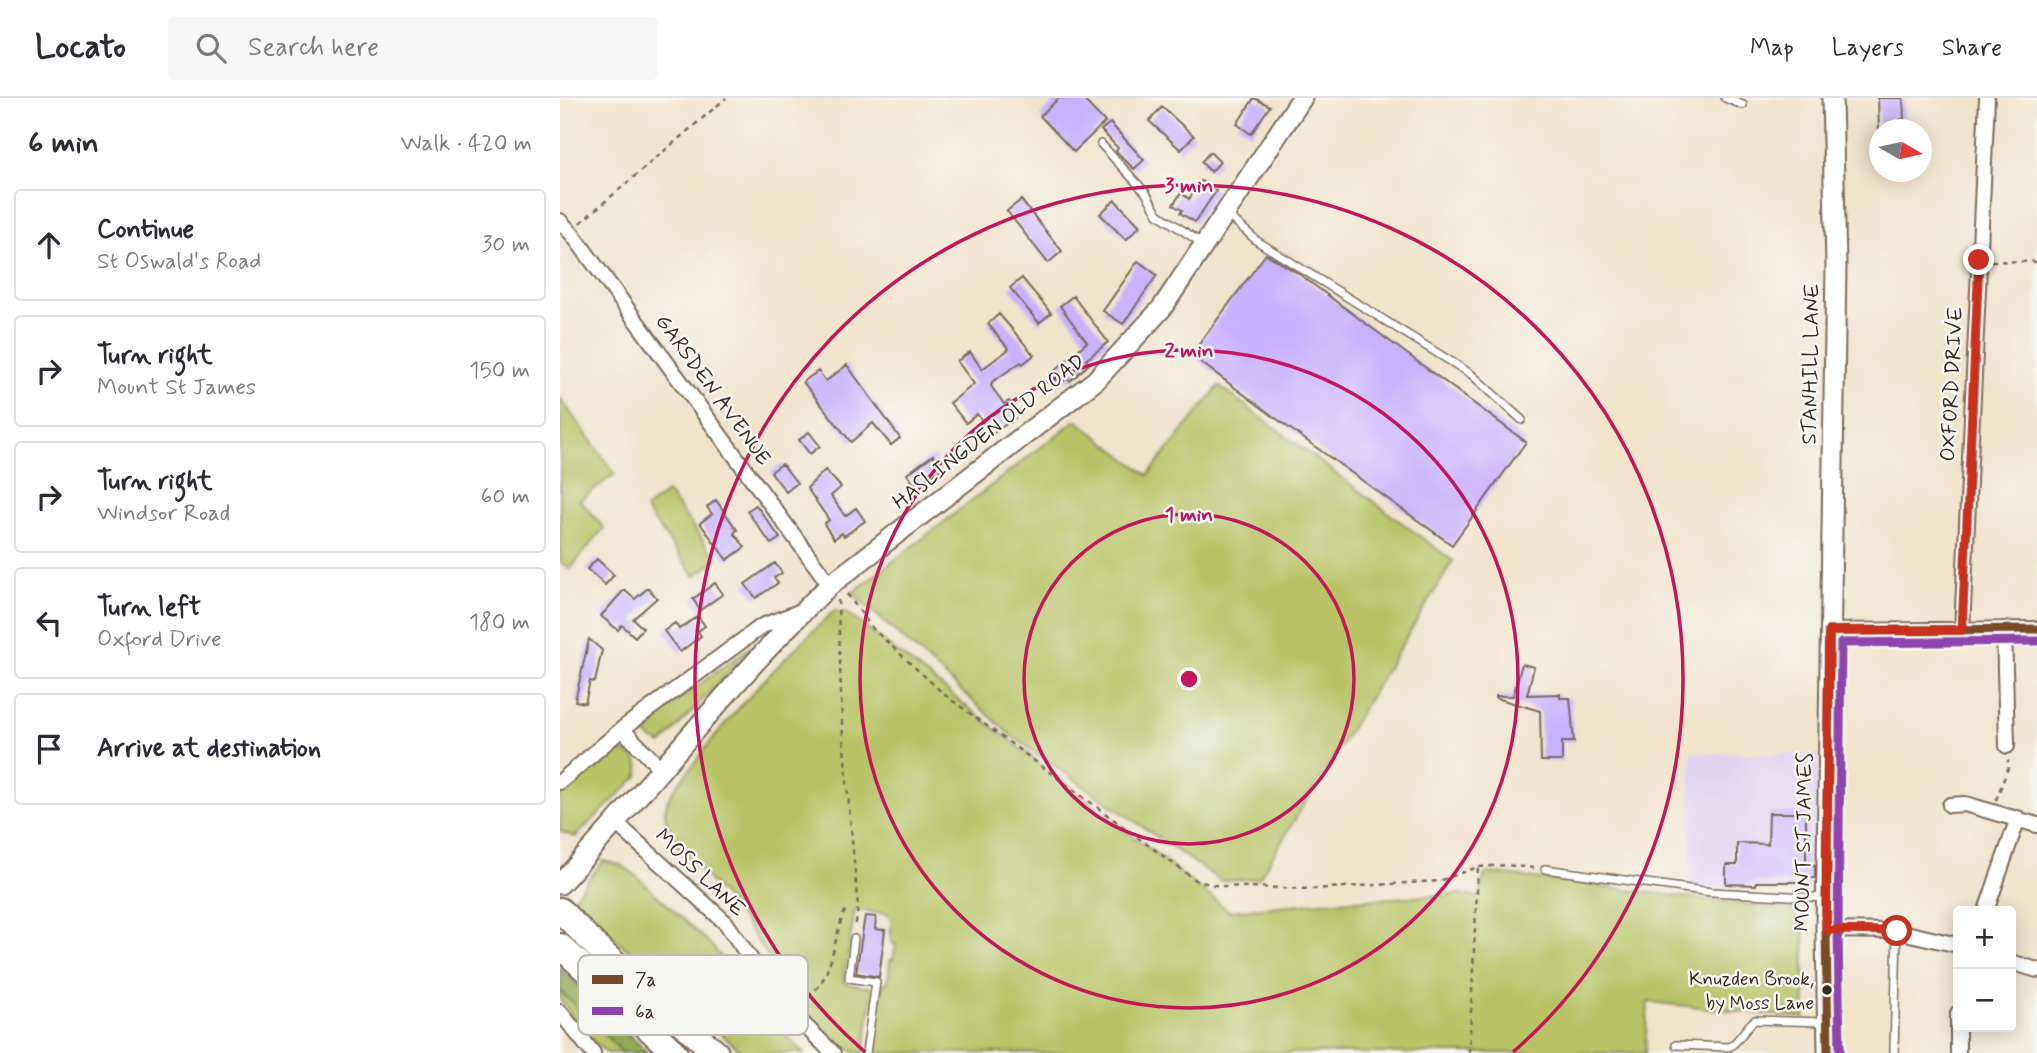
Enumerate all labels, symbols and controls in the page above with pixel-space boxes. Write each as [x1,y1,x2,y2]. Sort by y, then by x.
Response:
search box [168,17,658,80]
text: Locato [35,26,126,70]
icon: search [192,29,230,67]
text: Search here [248,31,379,65]
text: Map [1750,33,1794,64]
text: Layers [1832,33,1904,64]
text: Share [1942,33,2002,64]
north arrow [1869,119,1932,182]
text: 6 min [28,124,99,163]
text: Walk · 420 m [401,129,532,159]
text: 3 min [1165,172,1213,200]
text: Continue [97,213,194,247]
icon: ahead [30,226,68,264]
text: 30 m [482,230,530,260]
route end [1963,244,1994,275]
text: St Oswald's Road [97,247,261,277]
street label: STANHILL LANE [1796,283,1826,445]
street label: OXFORD DRIVE [1934,306,1970,462]
street label: GARSDEN AVENUE [649,309,777,471]
text: 2 min [1164,337,1214,365]
text: Turn right [97,339,213,373]
street label: HASLINGDEN OLD ROAD [887,348,1091,516]
icon: right [30,352,68,390]
text: 150 m [469,356,530,386]
text: Mount St James [97,373,256,403]
text: Turn right [97,465,213,499]
icon: right [30,478,68,516]
text: 60 m [481,482,530,512]
text: Windsor Road [97,499,230,529]
text: 1 min [1165,501,1213,529]
text: Turn left [97,591,201,625]
icon: left [30,604,68,642]
text: 180 m [469,608,530,638]
text: Oxford Drive [97,625,222,655]
centre of rings [1177,667,1201,691]
icon: arrive [30,730,68,768]
text: Arrive at destination [97,732,321,766]
street label: MOUNT ST JAMES [1788,752,1820,932]
street label: MOSS LANE [649,823,751,923]
map controls [1953,906,2016,1032]
button: + [1953,906,2016,969]
route start [1881,915,1912,946]
legend [578,955,808,1035]
place label: Knuzden Brook, by Moss Lane [1689,967,1814,1016]
text: 7a [635,968,656,993]
button: − [1953,969,2016,1032]
marker: Knuzden Brook, by Moss Lane [1820,983,1834,997]
text: 6a [635,1000,655,1025]

